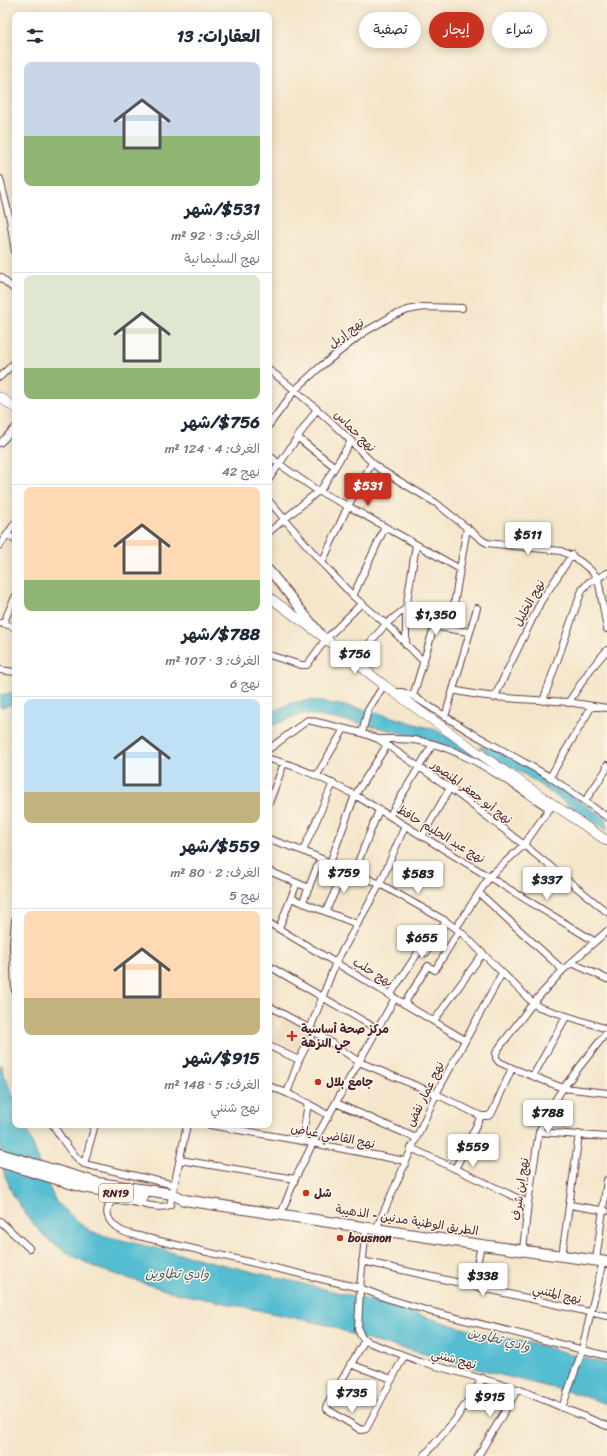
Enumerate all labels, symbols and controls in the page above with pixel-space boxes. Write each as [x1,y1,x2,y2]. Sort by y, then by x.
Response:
chip: تصفية [359,12,421,48]
chip: إيجار [429,12,484,48]
chip: شراء [492,12,547,48]
text: العقارات: 13 [177,21,260,51]
icon: filters [24,25,46,47]
icon: home [106,88,178,160]
text: $531/شهر [185,194,260,224]
text: الغرف: 3 · 92 m² [171,224,260,247]
text: نهج السليمانية [184,247,260,270]
icon: home [106,301,178,373]
street label: نهج إربل [323,312,369,354]
street label: نهج حماس [328,404,382,458]
text: $756/شهر [182,407,260,437]
text: الغرف: 4 · 124 m² [165,437,260,460]
text: نهج 42 [222,460,260,483]
pin: $531 [344,473,392,507]
text: $531 [353,474,383,497]
icon: home [106,513,178,585]
pin: $511 [504,522,552,556]
text: $511 [514,523,542,546]
street label: نهج الخليل [507,575,551,631]
pin: $1,350 [403,602,469,636]
text: $1,350 [415,603,457,626]
text: $788/شهر [182,619,260,649]
pin: $756 [331,641,379,675]
text: $756 [339,642,371,665]
text: الغرف: 3 · 107 m² [166,649,260,672]
text: نهج 6 [230,672,260,695]
icon: home [106,725,178,797]
street label: نهج أبو جعفر المنصور [426,753,517,830]
street label: نهج عبد الحليم حافظ [392,799,490,869]
text: $559/شهر [181,831,260,861]
pin: $759 [320,860,368,894]
text: الغرف: 2 · 80 m² [170,861,260,884]
text: $759 [328,861,360,884]
pin: $583 [394,861,442,895]
text: $583 [402,862,434,885]
pin: $337 [523,867,571,901]
text: $337 [532,868,562,891]
text: نهج 5 [229,884,260,907]
pin: $655 [398,925,446,959]
text: $655 [406,926,438,949]
icon: home [106,937,178,1009]
street label: نهج حلب [348,951,398,993]
place label: مركز صحة أساسية حي النزهة [301,1018,389,1054]
marker: مركز صحة أساسية حي النزهة [286,1030,298,1042]
text: $915/شهر [184,1043,260,1073]
street label: نهج عمار نقض [400,1057,450,1131]
place label: جامع بلال [326,1071,373,1093]
text: الغرف: 5 · 148 m² [164,1073,260,1096]
marker: جامع بلال [313,1077,323,1087]
text: نهج شنني [210,1096,260,1119]
pin: $788 [524,1100,572,1134]
text: $788 [532,1101,564,1124]
street label: نهج القاضي عياض [289,1117,377,1155]
pin: $559 [449,1134,497,1168]
text: $559 [457,1135,489,1158]
street label: نهج ابن شرف [505,1156,535,1222]
place label: شل [314,1182,332,1204]
road number: RN19 [99,1184,133,1202]
marker: شل [301,1188,311,1198]
street label: الطريق الوطنية مدنين - الذهيبة [334,1198,480,1242]
place label: bousnon [347,1227,392,1249]
marker: bousnon [335,1233,345,1243]
water label: وادي تطاوين [145,1262,209,1285]
pin: $338 [459,1263,507,1297]
text: $338 [468,1264,498,1287]
street label: نهج المتنبي [530,1278,584,1310]
water label: وادي تطاوين [465,1320,533,1358]
street label: نهج شنني [429,1342,479,1376]
pin: $735 [328,1380,376,1414]
text: $735 [336,1381,368,1404]
pin: $915 [466,1384,514,1418]
text: $915 [475,1385,505,1408]

